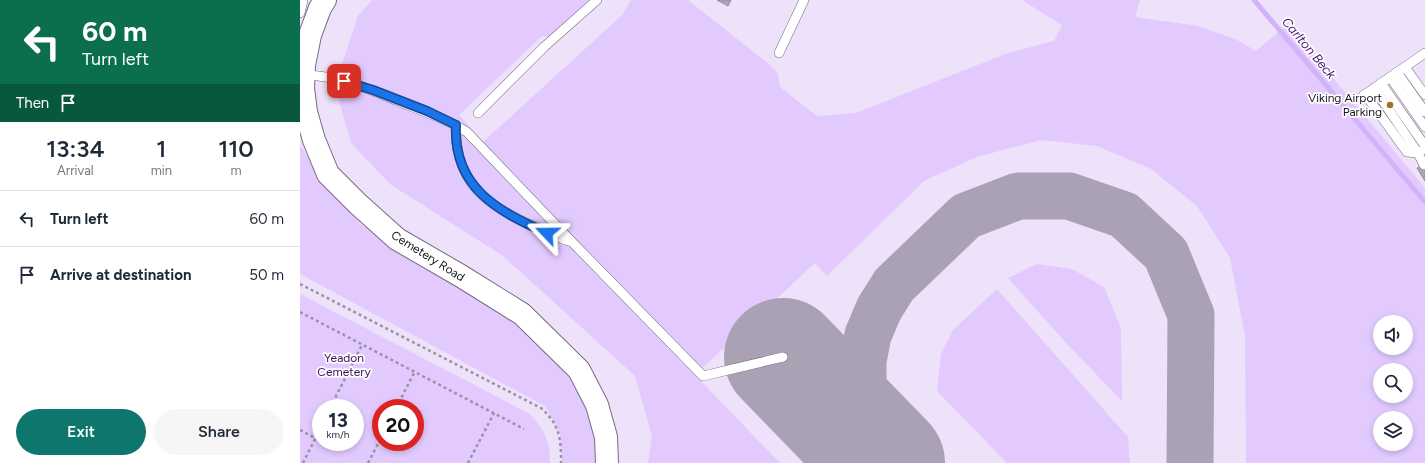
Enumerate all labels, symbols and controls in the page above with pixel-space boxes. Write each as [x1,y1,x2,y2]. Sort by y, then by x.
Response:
text: 60 m [82,14,147,48]
water label: Carlton Beck [1279,14,1340,82]
icon: left [16,16,68,68]
text: Turn left [82,48,149,70]
pin [327,64,361,98]
icon: arrive [333,70,355,92]
place label: Viking Airport Parking [1308,91,1382,119]
icon: arrive [57,92,79,114]
text: Then [16,94,49,112]
marker: Viking Airport Parking [1385,100,1395,110]
text: 13:34 [46,134,105,163]
text: 1 [156,134,166,163]
text: 110 [218,134,254,163]
text: Arrival [57,163,94,178]
text: min [151,163,172,178]
text: m [230,163,242,178]
icon: left [16,208,38,230]
text: Turn left [50,210,108,228]
text: 60 m [249,210,284,228]
position arrow [526,212,568,254]
street label: Cemetery Road [389,228,467,284]
icon: arrive [16,264,38,286]
text: Arrive at destination [50,266,191,284]
text: 50 m [249,266,284,284]
map controls [1373,315,1413,451]
button: sound [1373,315,1413,355]
park label: Yeadon Cemetery [317,351,371,379]
button: search [1373,363,1413,403]
speed limit sign: 20 [372,399,424,451]
text: 13 [328,408,348,432]
button: Exit [16,409,146,455]
button: Share [154,409,284,455]
button: layers [1373,411,1413,451]
text: km/h [327,428,349,441]

